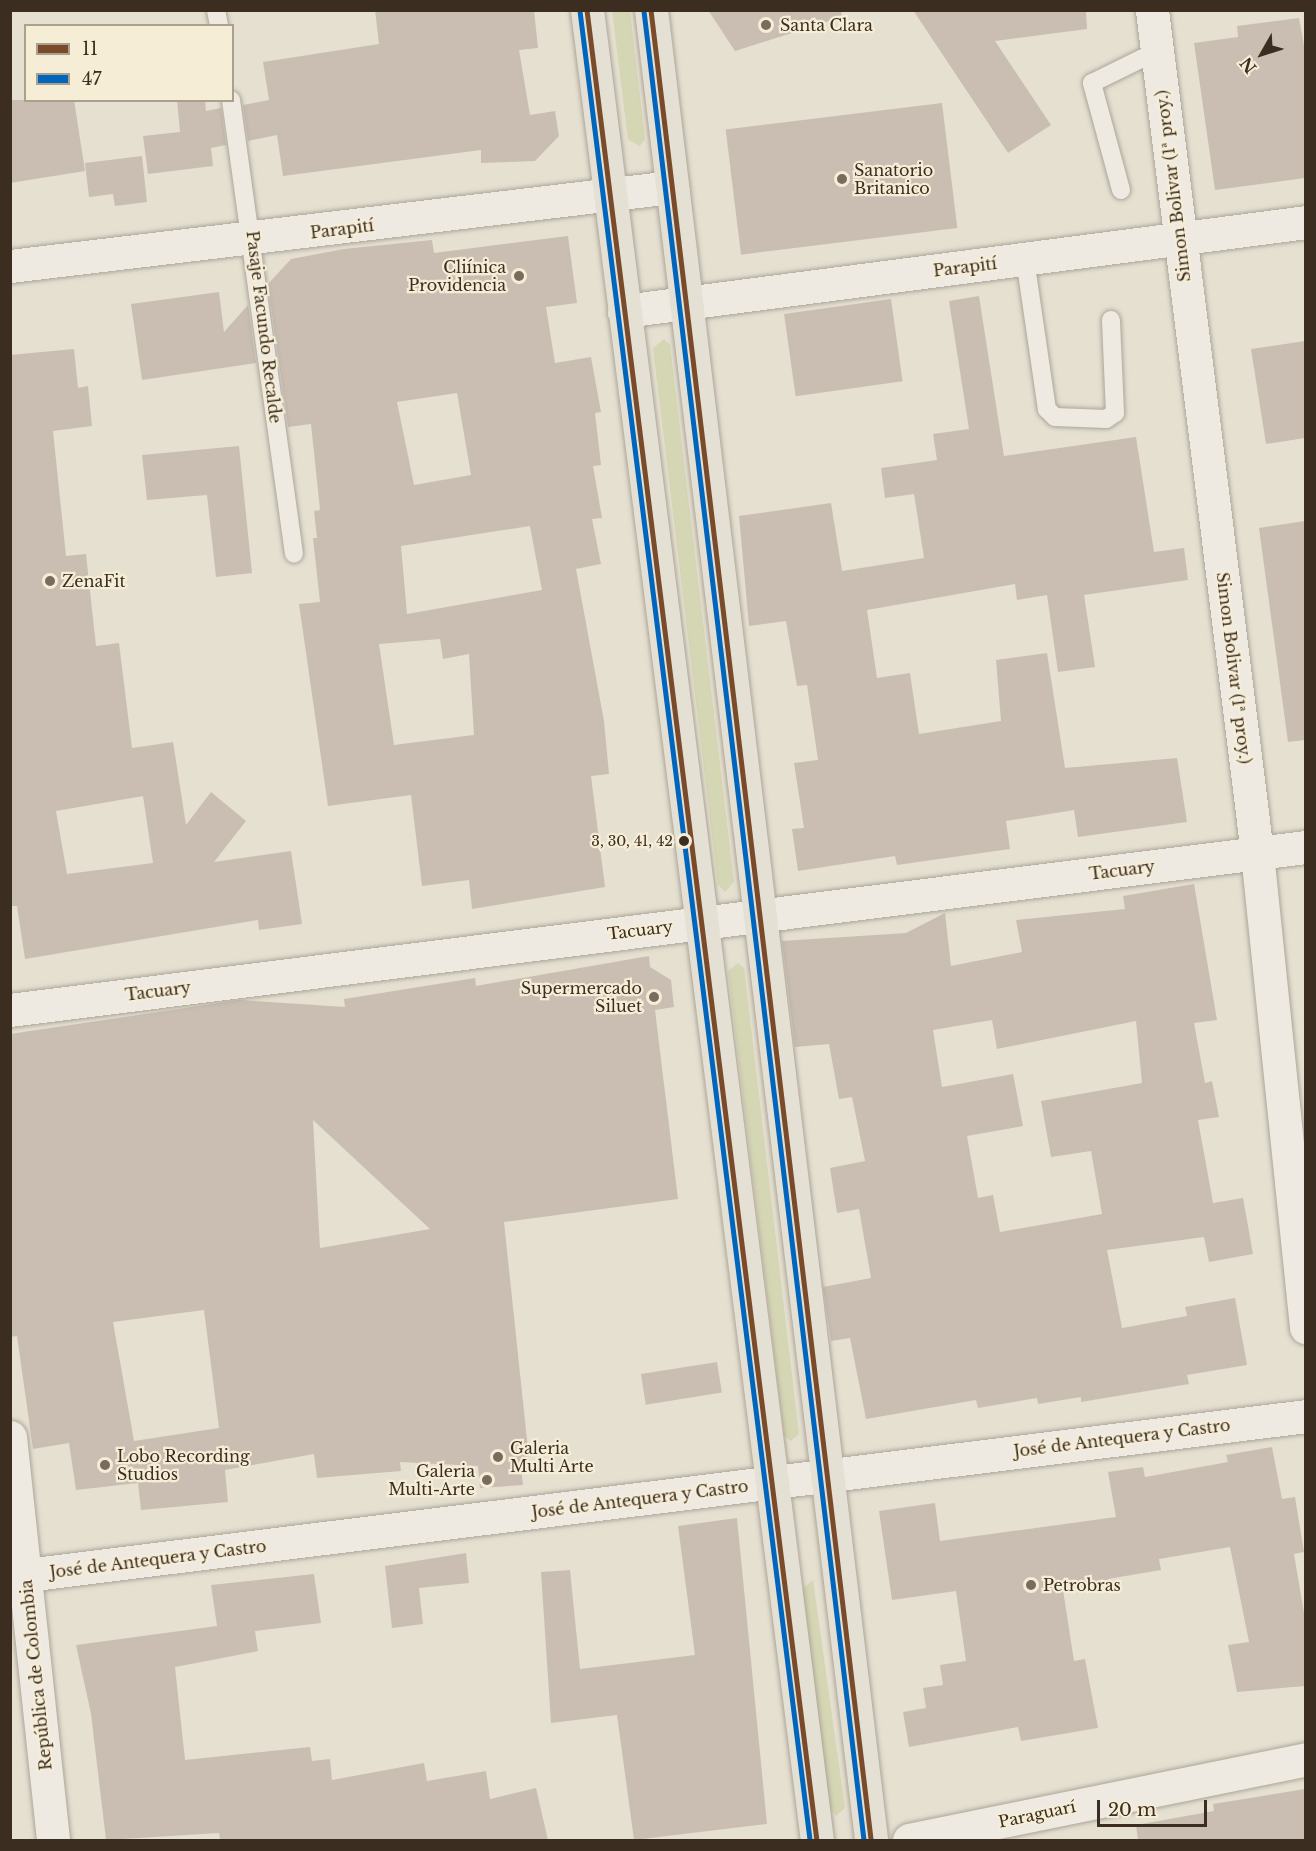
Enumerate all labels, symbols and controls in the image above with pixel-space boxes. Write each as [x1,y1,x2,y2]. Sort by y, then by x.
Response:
place label: Santa Clara [780,15,873,35]
marker: Santa Clara [757,16,775,34]
legend [24,24,234,102]
north arrow [1232,24,1292,84]
text: 11 [82,38,98,60]
text: N [1236,53,1261,77]
text: 47 [82,68,102,90]
street label: Simon Bolivar (1ª proy.) [1152,89,1194,283]
place label: Sanatorio Britanico [854,160,933,198]
marker: Sanatorio Britanico [835,172,849,186]
street label: Parapití [309,216,375,242]
street label: Pasaje Facundo Recalde [243,230,285,424]
street label: Parapití [932,254,998,280]
place label: Cliínica Providencia [408,257,506,295]
marker: Cliínica Providencia [510,267,528,285]
place label: ZenaFit [62,571,126,591]
street label: Simon Bolivar (1ª proy.) [1213,571,1255,765]
marker: ZenaFit [43,574,57,588]
place label: 3, 30, 41, 42 [591,833,673,849]
marker: 3, 30, 41, 42 [678,835,690,847]
street label: Tacuary [1088,856,1156,884]
street label: Tacuary [606,916,674,944]
street label: Tacuary [124,977,192,1005]
place label: Supermercado Siluet [521,978,642,1016]
marker: Supermercado Siluet [647,990,661,1004]
street label: José de Antequera y Castro [1012,1415,1232,1461]
place label: Galeria Multi Arte [510,1438,594,1476]
place label: Lobo Recording Studios [117,1446,250,1484]
marker: Galeria Multi Arte [491,1450,505,1464]
marker: Lobo Recording Studios [98,1458,112,1472]
place label: Galeria Multi-Arte [388,1461,475,1499]
marker: Galeria Multi-Arte [480,1473,494,1487]
street label: José de Antequera y Castro [530,1476,750,1522]
street label: José de Antequera y Castro [48,1536,268,1582]
place label: Petrobras [1043,1575,1121,1595]
marker: Petrobras [1024,1578,1038,1592]
street label: República de Colombia [16,1579,56,1771]
scale bar [1100,1788,1210,1826]
street label: Paraguarí [997,1796,1077,1832]
text: 20 m [1108,1799,1156,1821]

